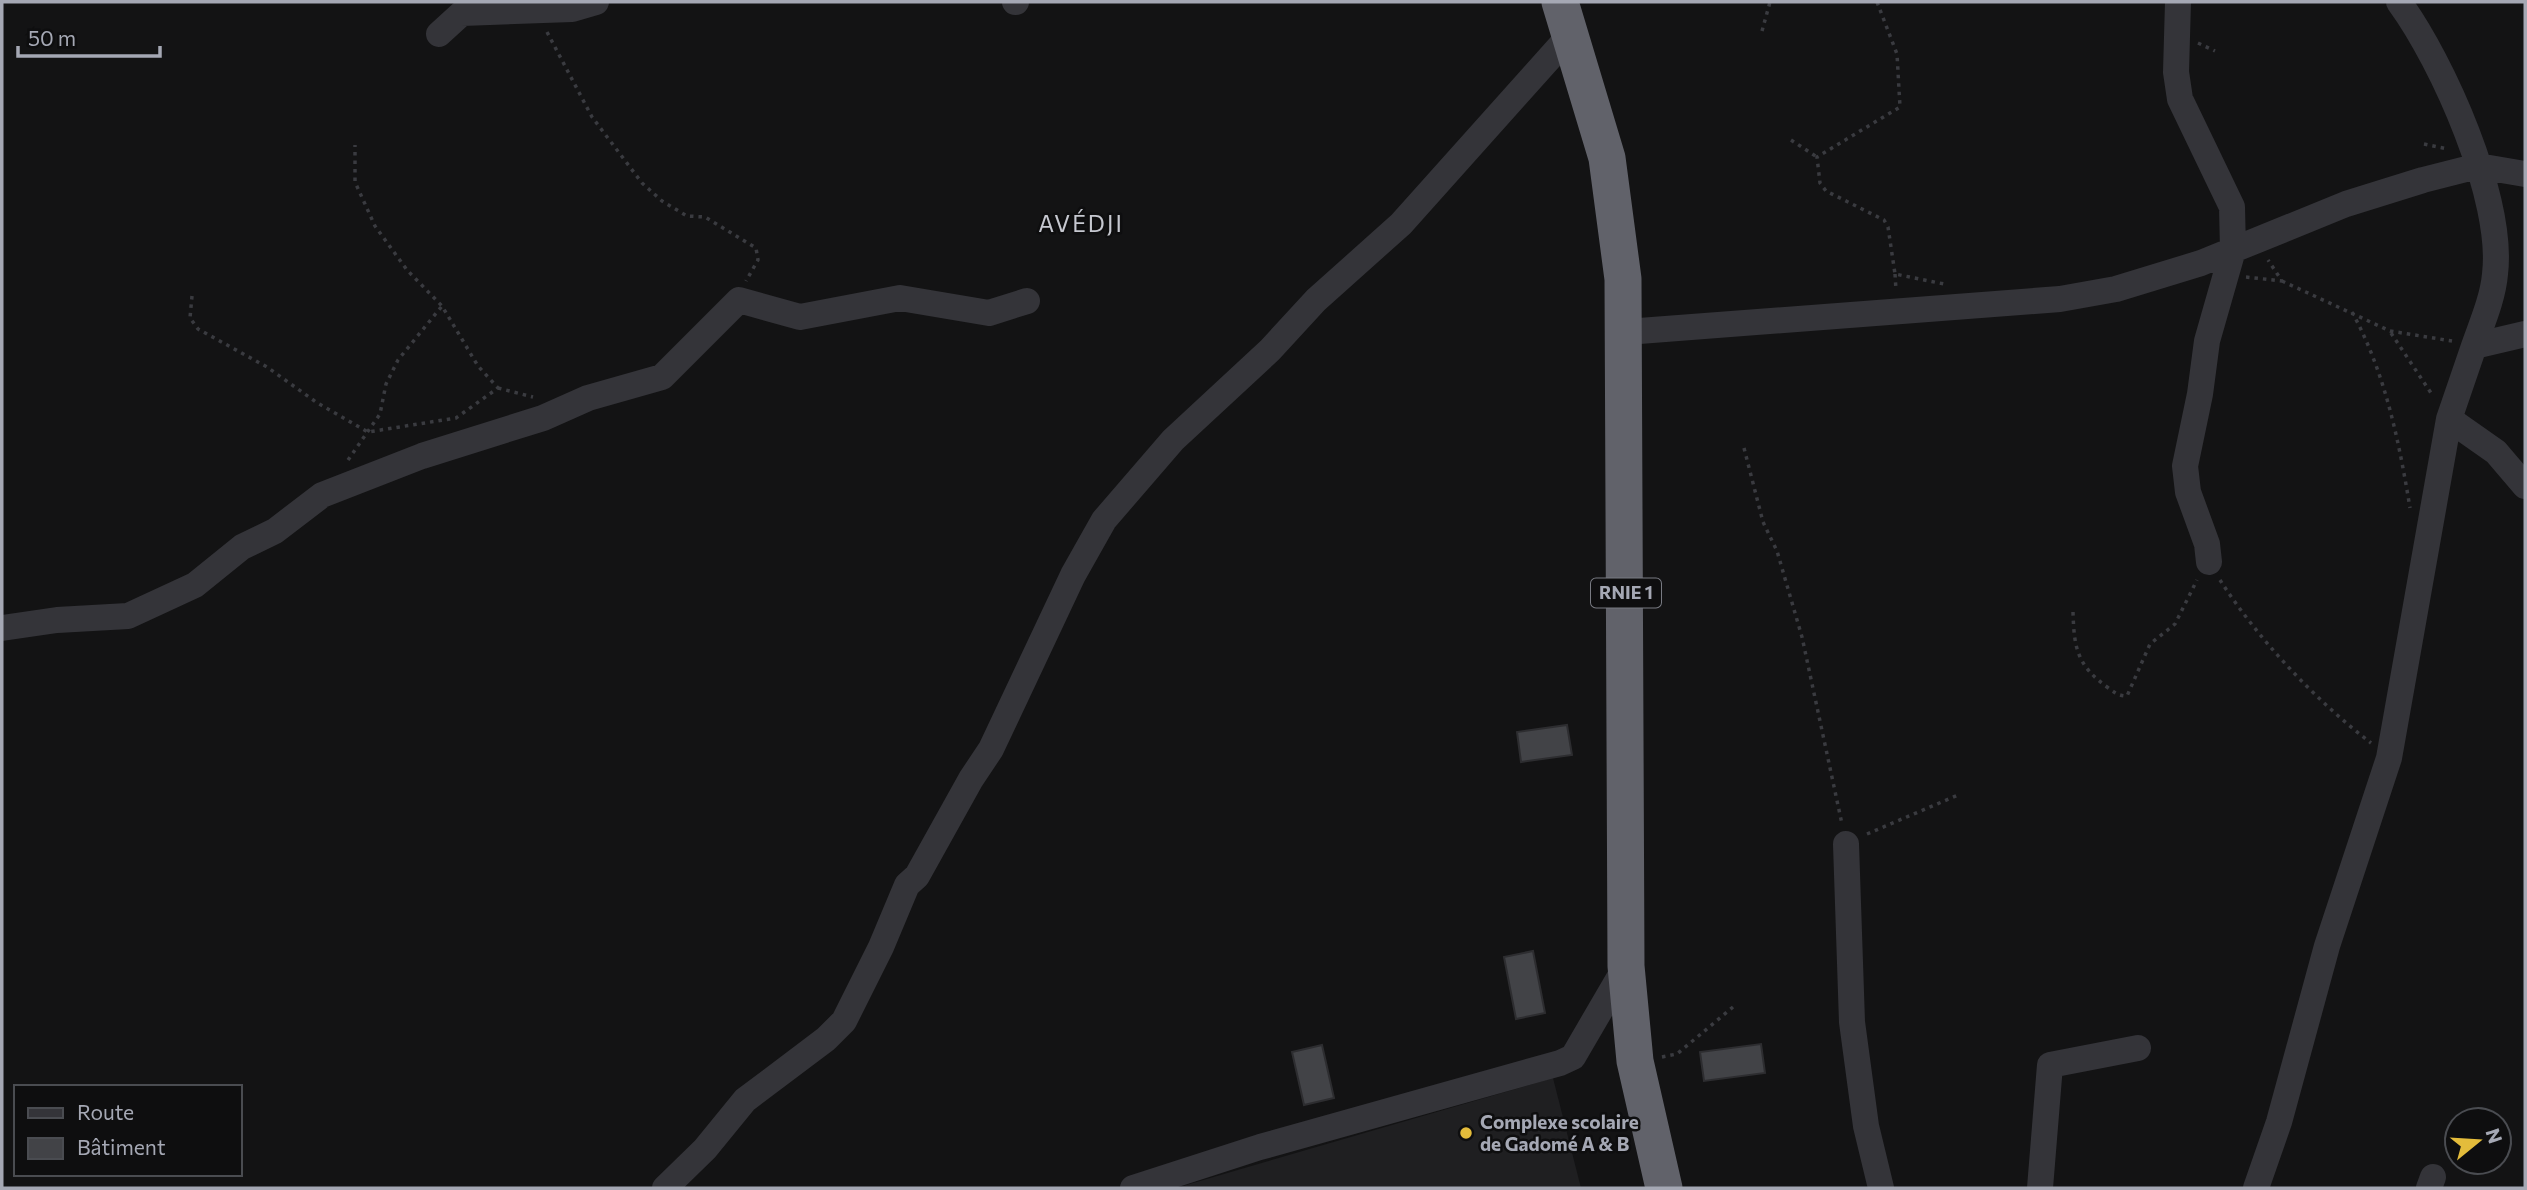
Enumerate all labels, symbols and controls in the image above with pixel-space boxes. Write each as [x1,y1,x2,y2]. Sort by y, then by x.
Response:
scale bar [18,14,159,58]
text: 50 m [28,25,76,50]
district label: AVÉDJI [1038,209,1124,237]
road number: RNIE 1 [1591,578,1661,608]
legend [14,1085,242,1176]
text: Route [77,1099,134,1124]
north arrow [2443,1106,2513,1176]
place label: Complexe scolaire de Gadomé A & B [1480,1110,1639,1155]
marker: Complexe scolaire de Gadomé A & B [1458,1125,1474,1141]
text: N [2482,1125,2508,1146]
text: Bâtiment [77,1134,166,1159]

